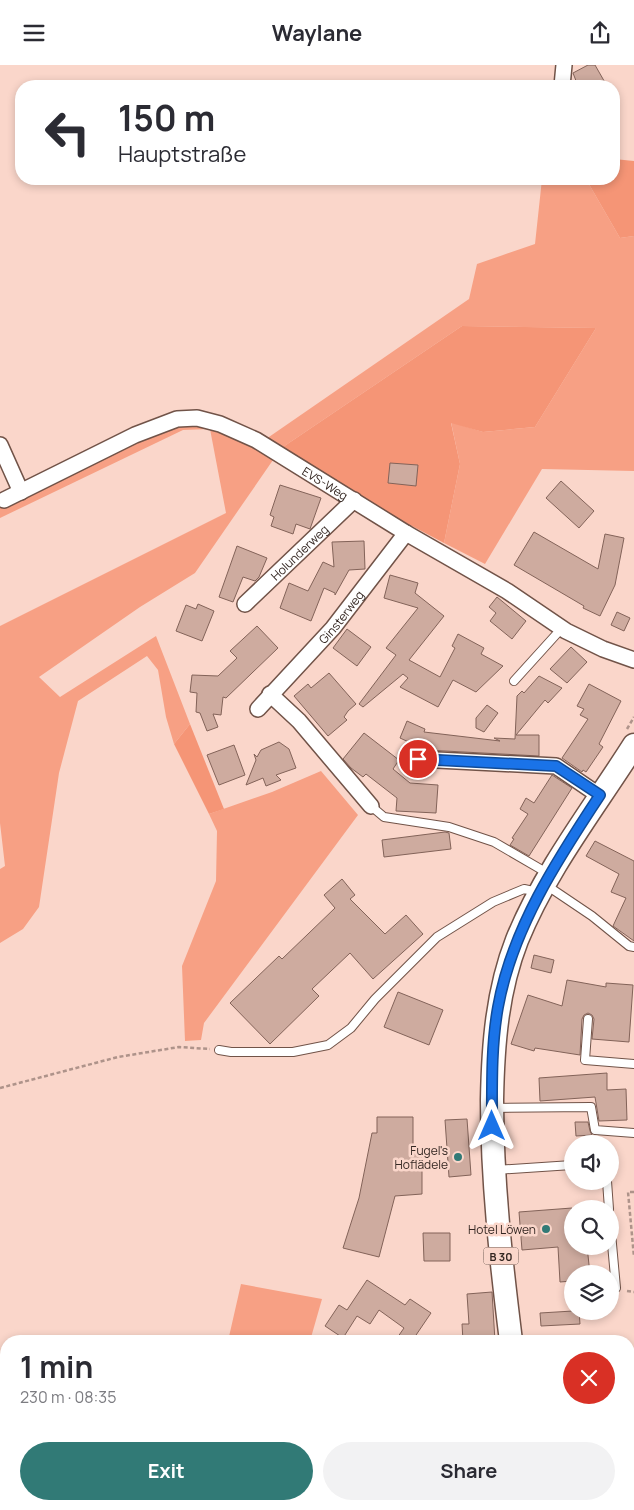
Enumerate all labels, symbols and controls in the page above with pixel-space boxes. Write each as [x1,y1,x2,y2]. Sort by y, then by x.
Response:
text: Waylane [272,18,362,48]
icon: menu [20,19,48,47]
icon: share [586,19,614,47]
text: 150 m [118,94,215,142]
icon: left [35,100,100,165]
text: Hauptstraße [118,139,246,169]
street label: EVS-Weg [299,462,352,504]
street label: Holunderweg [267,521,332,584]
street label: Ginsterweg [314,587,367,647]
pin [397,738,439,780]
icon: arrive [404,745,432,773]
position arrow [465,1099,517,1151]
map controls [564,1135,619,1320]
button: sound [564,1135,619,1190]
place label: Fugel's Hoflädele [395,1142,448,1173]
marker: Fugel's Hoflädele [452,1151,464,1163]
button: search [564,1200,619,1255]
place label: Hotel Löwen [468,1221,536,1238]
marker: Hotel Löwen [540,1223,552,1235]
road number: B 30 [484,1247,518,1265]
button: layers [564,1265,619,1320]
text: 1 min [20,1346,93,1387]
button: close [563,1352,615,1404]
text: 230 m · 08:35 [20,1386,116,1408]
button: Exit [20,1442,313,1500]
button: Share [323,1442,615,1500]

